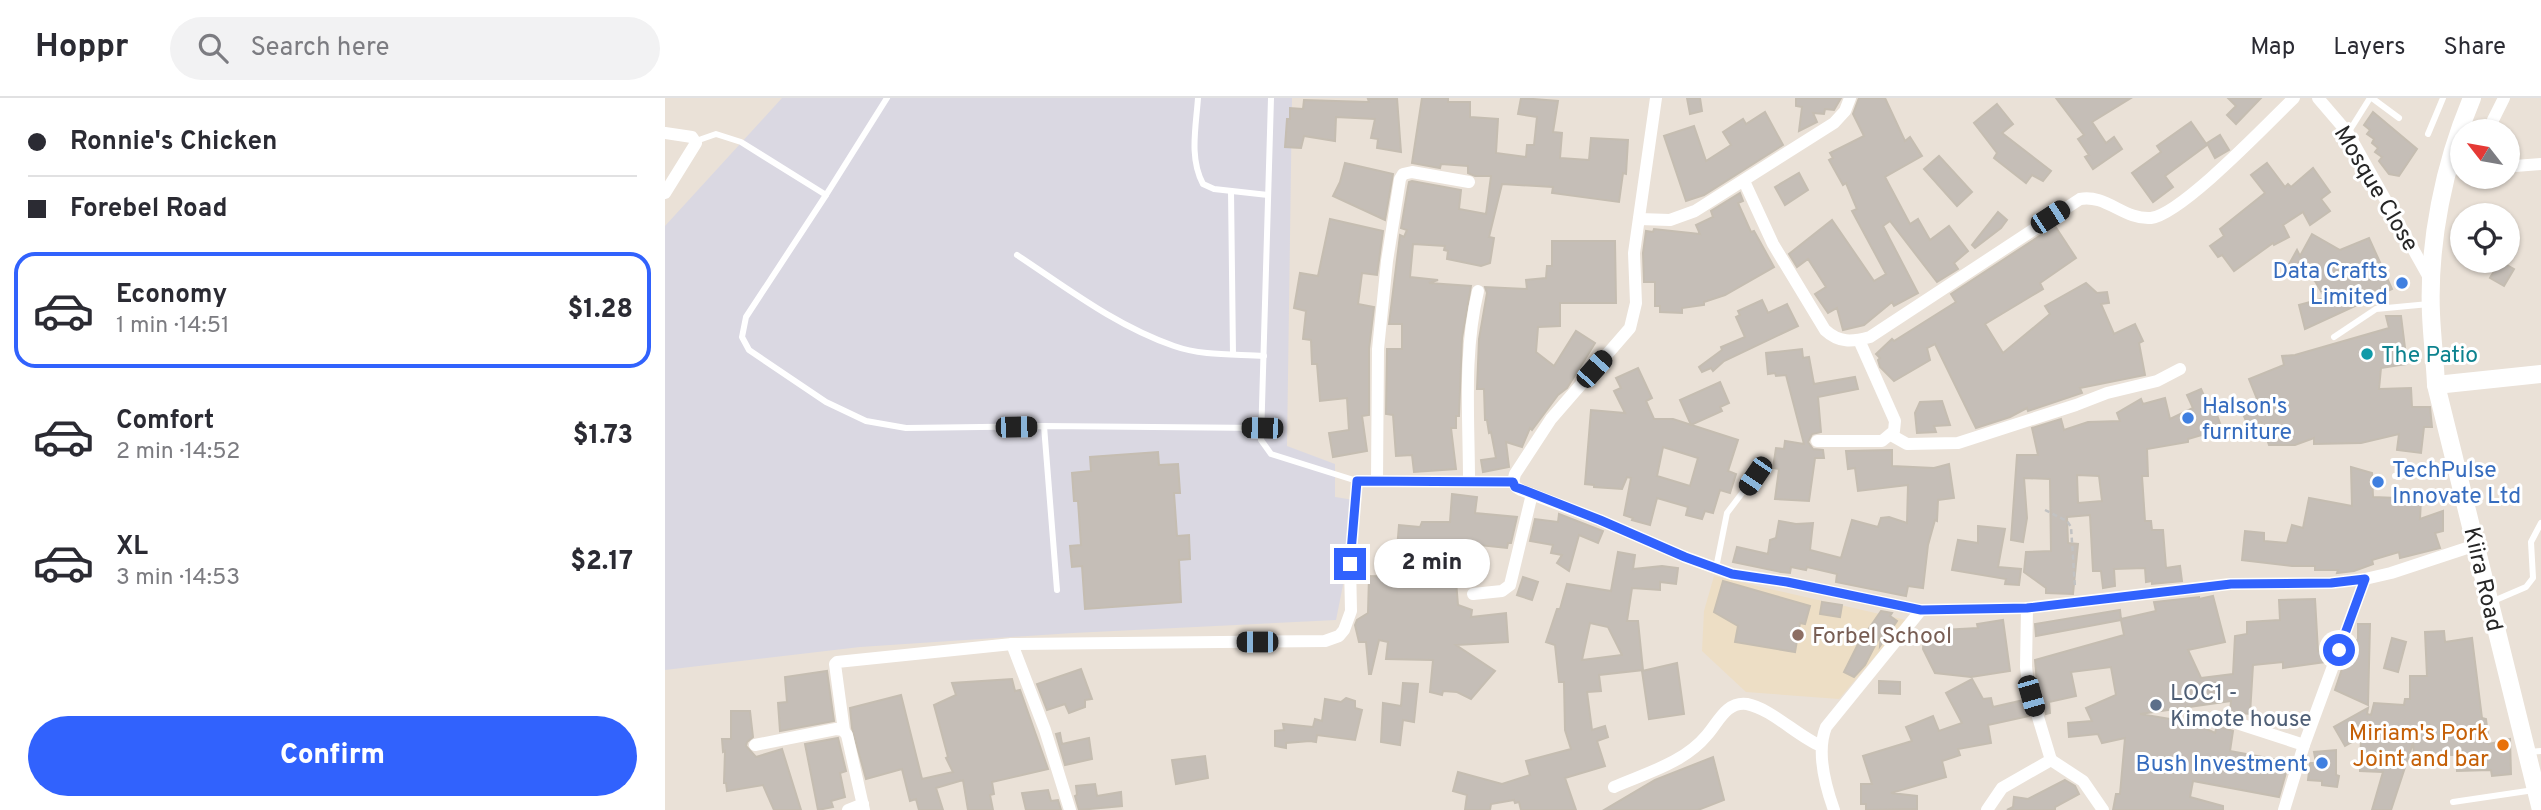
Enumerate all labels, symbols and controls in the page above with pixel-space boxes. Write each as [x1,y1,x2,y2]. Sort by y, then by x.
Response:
search box [170,17,660,80]
text: Hoppr [35,27,128,69]
icon: search [194,29,232,67]
text: Search here [250,32,389,65]
text: Map [2250,33,2295,63]
text: Layers [2333,33,2405,63]
text: Share [2443,33,2506,63]
north arrow [2450,119,2520,189]
map controls [2450,119,2520,273]
street label: Mosque Close [2326,121,2424,257]
text: Ronnie's Chicken [70,126,277,159]
text: Forebel Road [70,193,227,226]
car [2027,197,2074,237]
button: locate [2450,203,2520,273]
place label: Data Crafts Limited [2272,258,2388,313]
marker: Data Crafts Limited [2394,275,2410,291]
icon: car [32,279,95,342]
text: Economy [116,279,227,312]
text: $1.28 [567,294,633,327]
text: 1 min · 14:51 [116,312,230,341]
place label: The Patio [2381,342,2478,371]
car [1573,346,1616,392]
marker: The Patio [2359,346,2375,362]
place label: Halson's furniture [2202,393,2292,448]
icon: car [32,405,95,468]
text: Comfort [116,405,214,438]
marker: Halson's furniture [2180,410,2196,426]
car [995,416,1038,438]
car [1241,417,1284,439]
text: $1.73 [573,420,633,453]
text: 2 min · 14:52 [116,438,240,467]
car [1735,453,1776,499]
place label: TechPulse Innovate Ltd [2392,457,2521,512]
marker: TechPulse Innovate Ltd [2370,474,2386,490]
street label: Kiira Road [2456,525,2508,635]
icon: car [32,531,95,594]
text: XL [116,531,148,564]
callout: 2 min [1375,540,1490,588]
text: $2.17 [570,546,633,579]
route end [1334,548,1366,580]
text: 2 min [1402,549,1462,578]
text: 3 min · 14:53 [116,564,240,593]
place label: Forbel School [1812,623,1952,652]
marker: Forbel School [1790,627,1806,643]
car [1237,632,1279,653]
route start [2323,634,2355,666]
car [2016,673,2047,719]
place label: LOC1 - Kimote house [2170,680,2312,735]
marker: LOC1 - Kimote house [2148,697,2164,713]
button: Confirm [28,716,637,796]
place label: Miriam's Pork Joint and bar [2349,720,2489,775]
marker: Miriam's Pork Joint and bar [2495,737,2511,753]
place label: Bush Investment [2136,751,2308,780]
marker: Bush Investment [2314,755,2330,771]

